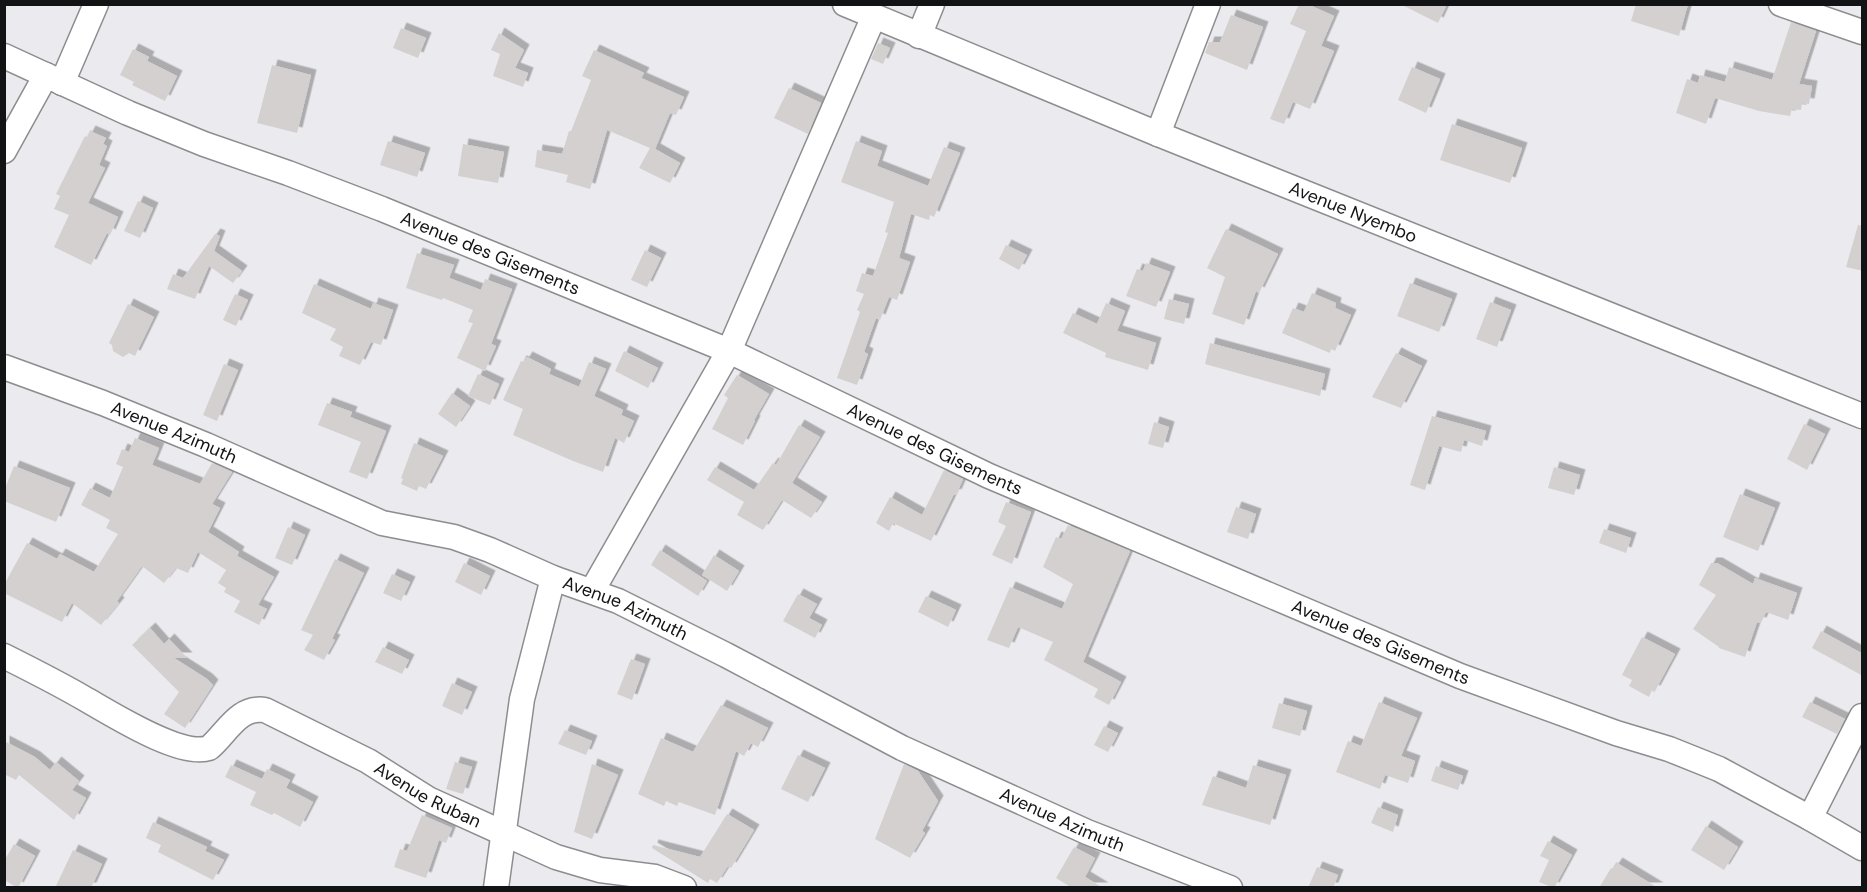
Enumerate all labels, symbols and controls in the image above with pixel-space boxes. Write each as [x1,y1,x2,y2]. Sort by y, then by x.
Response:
street label: Avenue Nyembo [1285,176,1421,249]
street label: Avenue des Gisements [397,206,583,301]
street label: Avenue Azimuth [107,395,241,469]
street label: Avenue des Gisements [843,398,1026,501]
street label: Avenue Azimuth [560,570,692,646]
street label: Avenue des Gisements [1288,594,1473,691]
street label: Avenue Ruban [370,756,485,833]
street label: Avenue Azimuth [996,782,1128,858]

